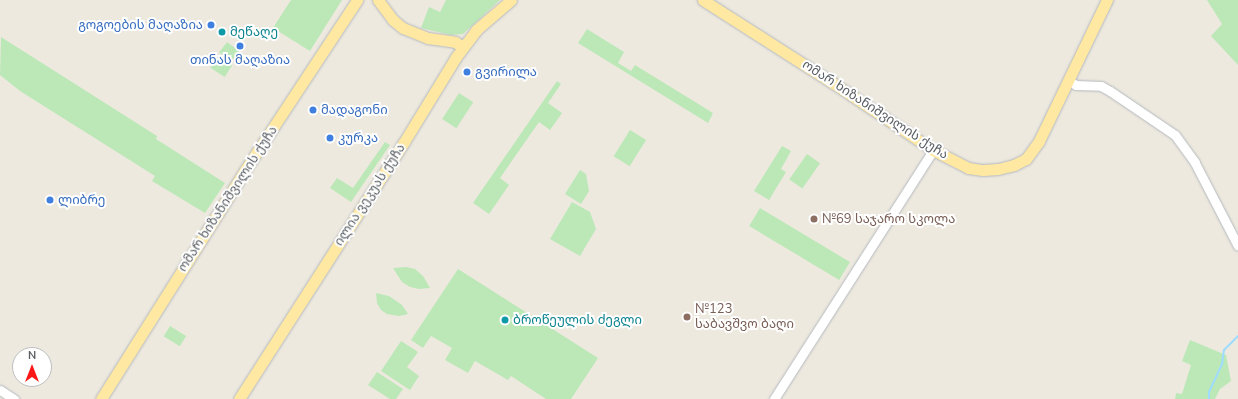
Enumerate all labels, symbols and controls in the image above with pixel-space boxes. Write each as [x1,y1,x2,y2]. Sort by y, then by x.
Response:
place label: გოგოების მაღაზია [78,17,203,33]
marker: გოგოების მაღაზია [206,20,216,30]
place label: მეწაღე [230,24,278,40]
marker: მეწაღე [217,27,227,37]
marker: თინას მაღაზია [235,41,245,51]
place label: თინას მაღაზია [190,52,290,68]
street label: ომარ ხიზანიშვილის ქუჩა [799,57,951,163]
place label: გვირილა [475,64,537,80]
marker: გვირილა [462,67,472,77]
place label: მადაგონი [321,102,388,118]
marker: მადაგონი [308,105,318,115]
street label: ომარ ხიზანიშვილის ქუჩა [175,123,281,275]
place label: კურკა [338,130,378,146]
marker: კურკა [325,133,335,143]
street label: ილია ვეკუას ქუჩა [331,141,409,249]
place label: ლიბრე [58,192,105,208]
marker: ლიბრე [45,195,55,205]
place label: №69 საჯარო სკოლა [822,211,955,227]
marker: №69 საჯარო სკოლა [809,214,819,224]
place label: №123 საბავშვო ბაღი [695,302,794,333]
place label: ბროწეულის ძეგლი [513,312,642,328]
marker: №123 საბავშვო ბაღი [682,312,692,322]
marker: ბროწეულის ძეგლი [500,315,510,325]
north arrow [12,347,52,387]
text: N [28,348,36,363]

